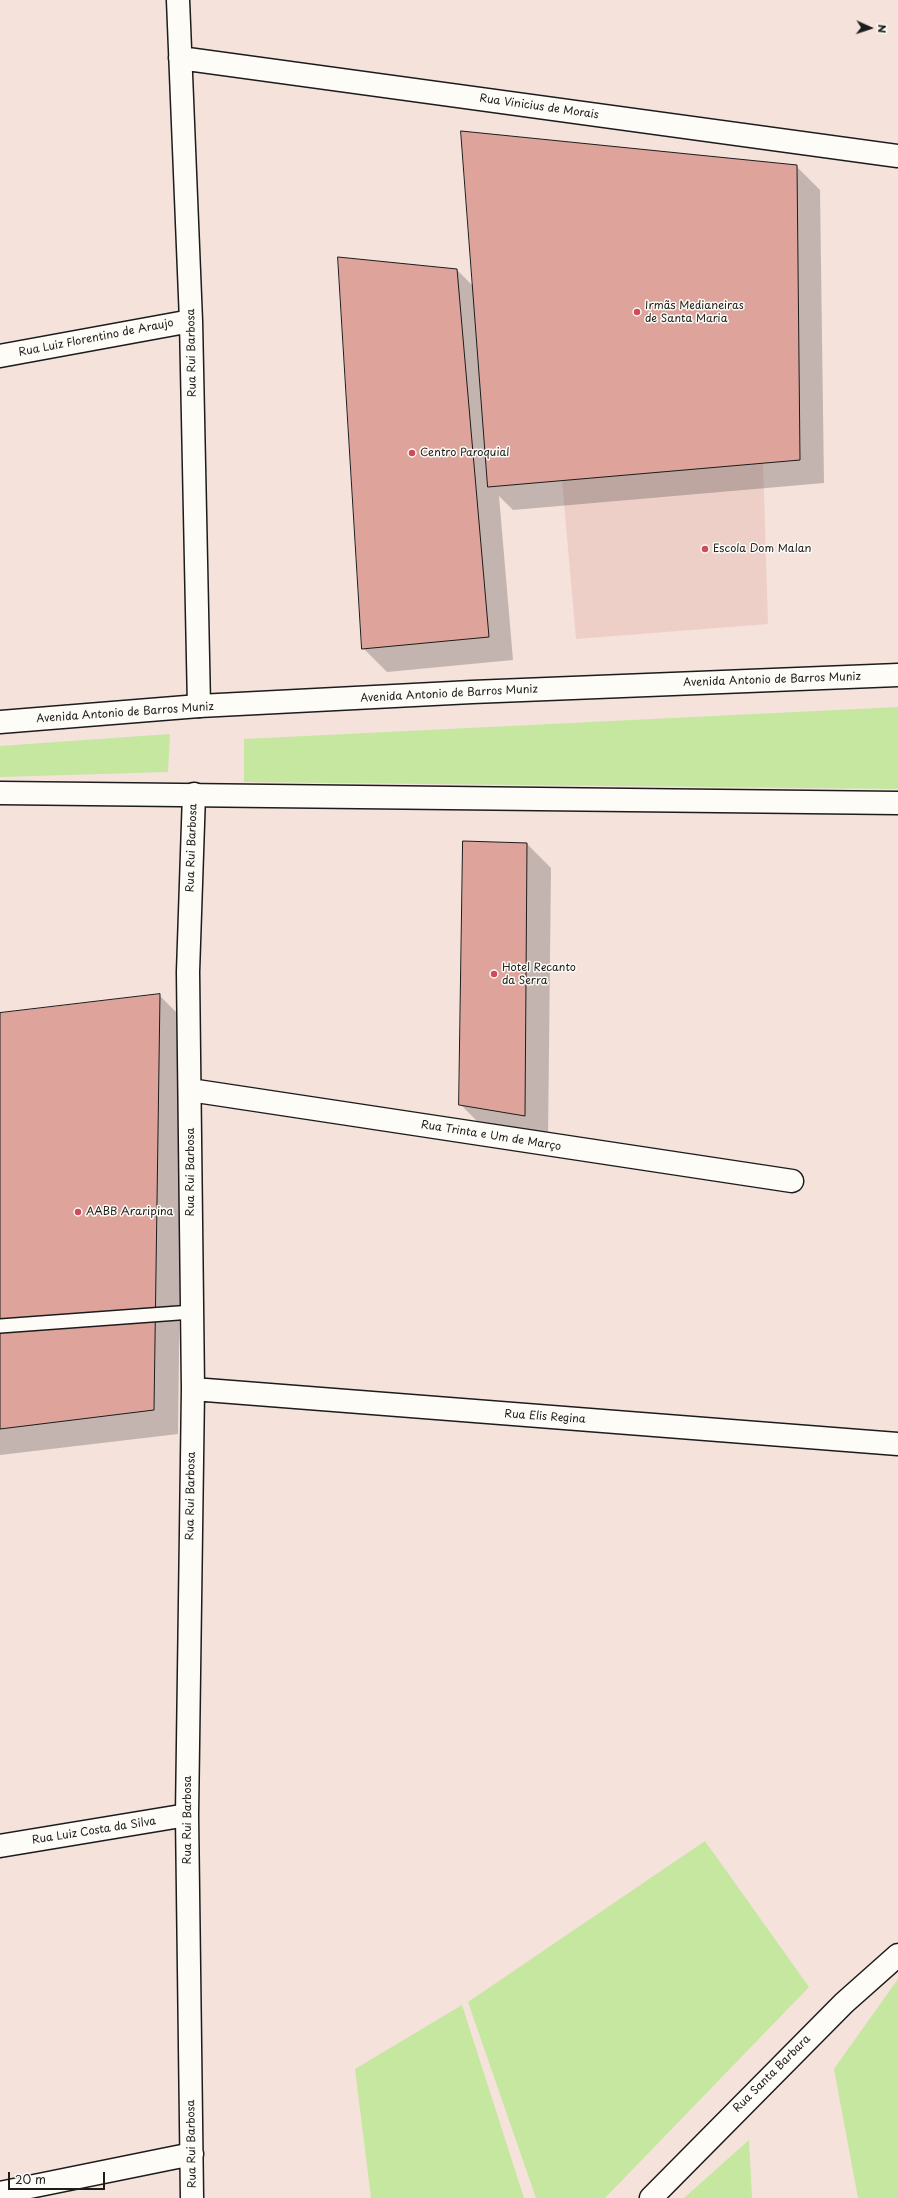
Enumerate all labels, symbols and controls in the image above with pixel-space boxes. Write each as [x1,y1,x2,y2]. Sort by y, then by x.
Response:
north arrow [850,8,890,48]
text: N [874,24,891,33]
street label: Rua Vinicius de Morais [478,92,600,122]
place label: Irmãs Medianeiras de Santa Maria [645,299,744,325]
marker: Irmãs Medianeiras de Santa Maria [632,307,642,317]
street label: Rua Rui Barbosa [185,309,199,397]
street label: Rua Luiz Florentino de Araujo [17,316,175,360]
place label: Centro Paroquial [420,446,509,460]
marker: Centro Paroquial [407,448,417,458]
place label: Escola Dom Malan [713,542,811,556]
marker: Escola Dom Malan [700,544,710,554]
street label: Avenida Antonio de Barros Muniz [683,670,861,690]
street label: Avenida Antonio de Barros Muniz [360,683,538,705]
street label: Avenida Antonio de Barros Muniz [36,700,214,726]
street label: Rua Rui Barbosa [184,803,200,893]
place label: Hotel Recanto da Serra [502,961,576,987]
marker: Hotel Recanto da Serra [489,969,499,979]
street label: Rua Trinta e Um de Março [420,1118,562,1154]
street label: Rua Rui Barbosa [184,1128,198,1216]
place label: AABB Araripina [86,1205,173,1219]
marker: AABB Araripina [73,1207,83,1217]
street label: Rua Elis Regina [504,1408,586,1426]
street label: Rua Rui Barbosa [184,1452,198,1540]
street label: Rua Rui Barbosa [181,1776,195,1864]
street label: Rua Luiz Costa da Silva [31,1815,157,1847]
street label: Rua Santa Barbara [731,2033,813,2115]
street label: Rua Rui Barbosa [185,2100,199,2188]
scale bar [10,2164,107,2190]
text: 20 m [15,2170,46,2188]

